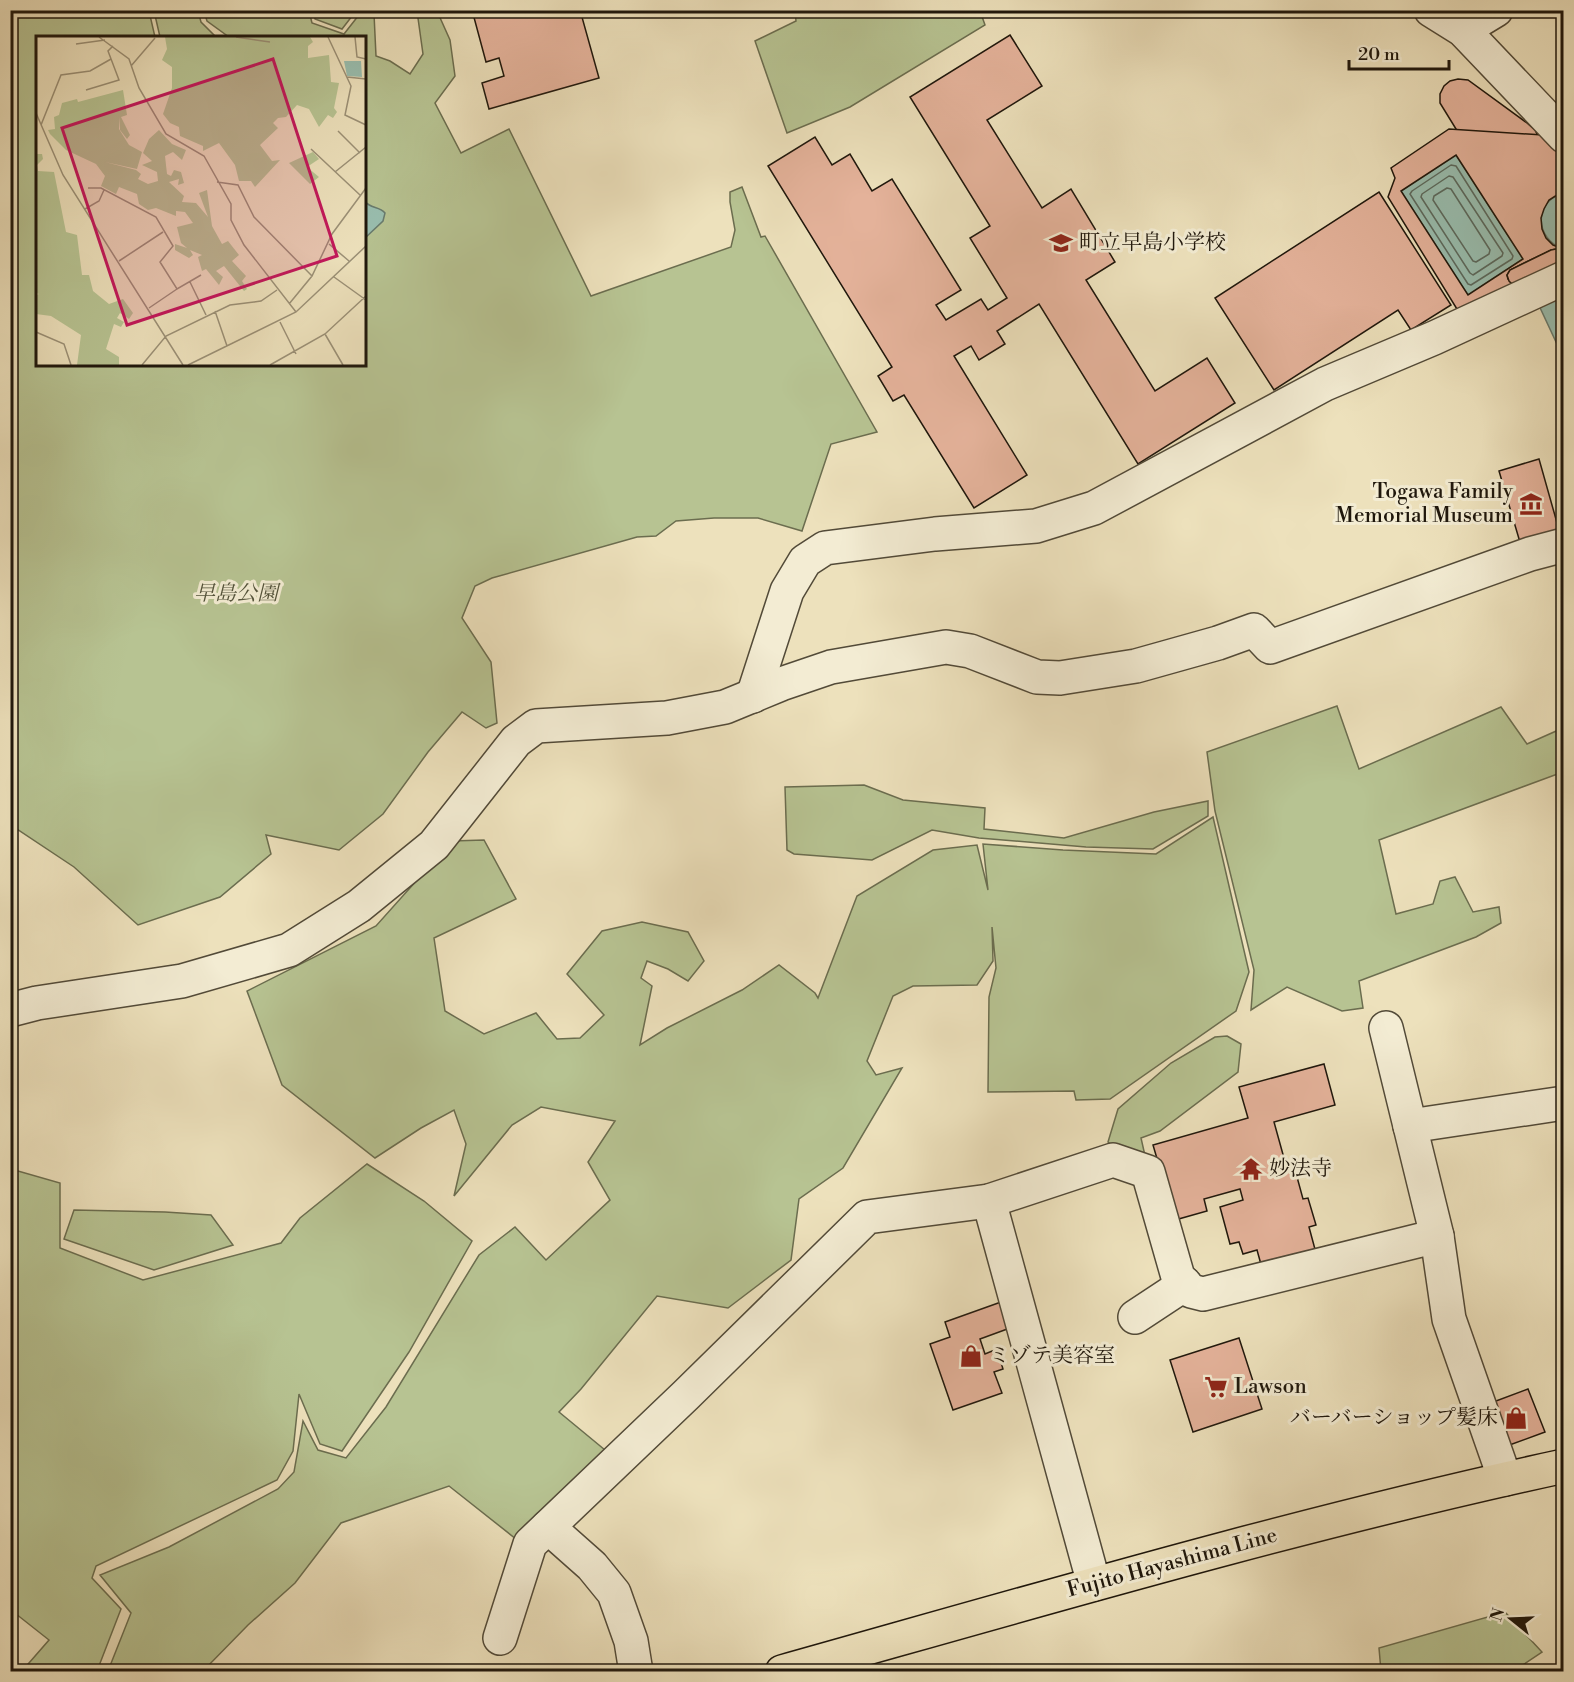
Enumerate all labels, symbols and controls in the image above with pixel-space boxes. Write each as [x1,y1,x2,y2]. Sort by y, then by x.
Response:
scale bar [1349,33,1450,71]
inset map [36,36,366,366]
text: 20 m [1358,43,1400,66]
school or university icon: 町立早島小学校 [1048,230,1074,256]
place label: 町立早島小学校 [1079,230,1226,256]
place label: Togawa Family Memorial Museum [1335,479,1514,529]
museum icon: Togawa Family Memorial Museum [1518,491,1544,517]
park label: 早島公園 [194,581,281,607]
temple icon: 妙法寺 [1238,1156,1264,1182]
place label: 妙法寺 [1269,1156,1332,1182]
shop icon: ミゾテ美容室 [958,1343,984,1369]
place label: ミゾテ美容室 [989,1343,1115,1369]
supermarket icon: Lawson [1203,1374,1229,1400]
place label: Lawson [1234,1374,1307,1400]
place label: バーバーショップ髪床 [1290,1405,1498,1431]
shop icon: バーバーショップ髪床 [1503,1405,1529,1431]
street label: Fujito Hayashima Line [1064,1522,1280,1604]
north arrow [1481,1589,1541,1649]
text: N [1486,1605,1509,1624]

